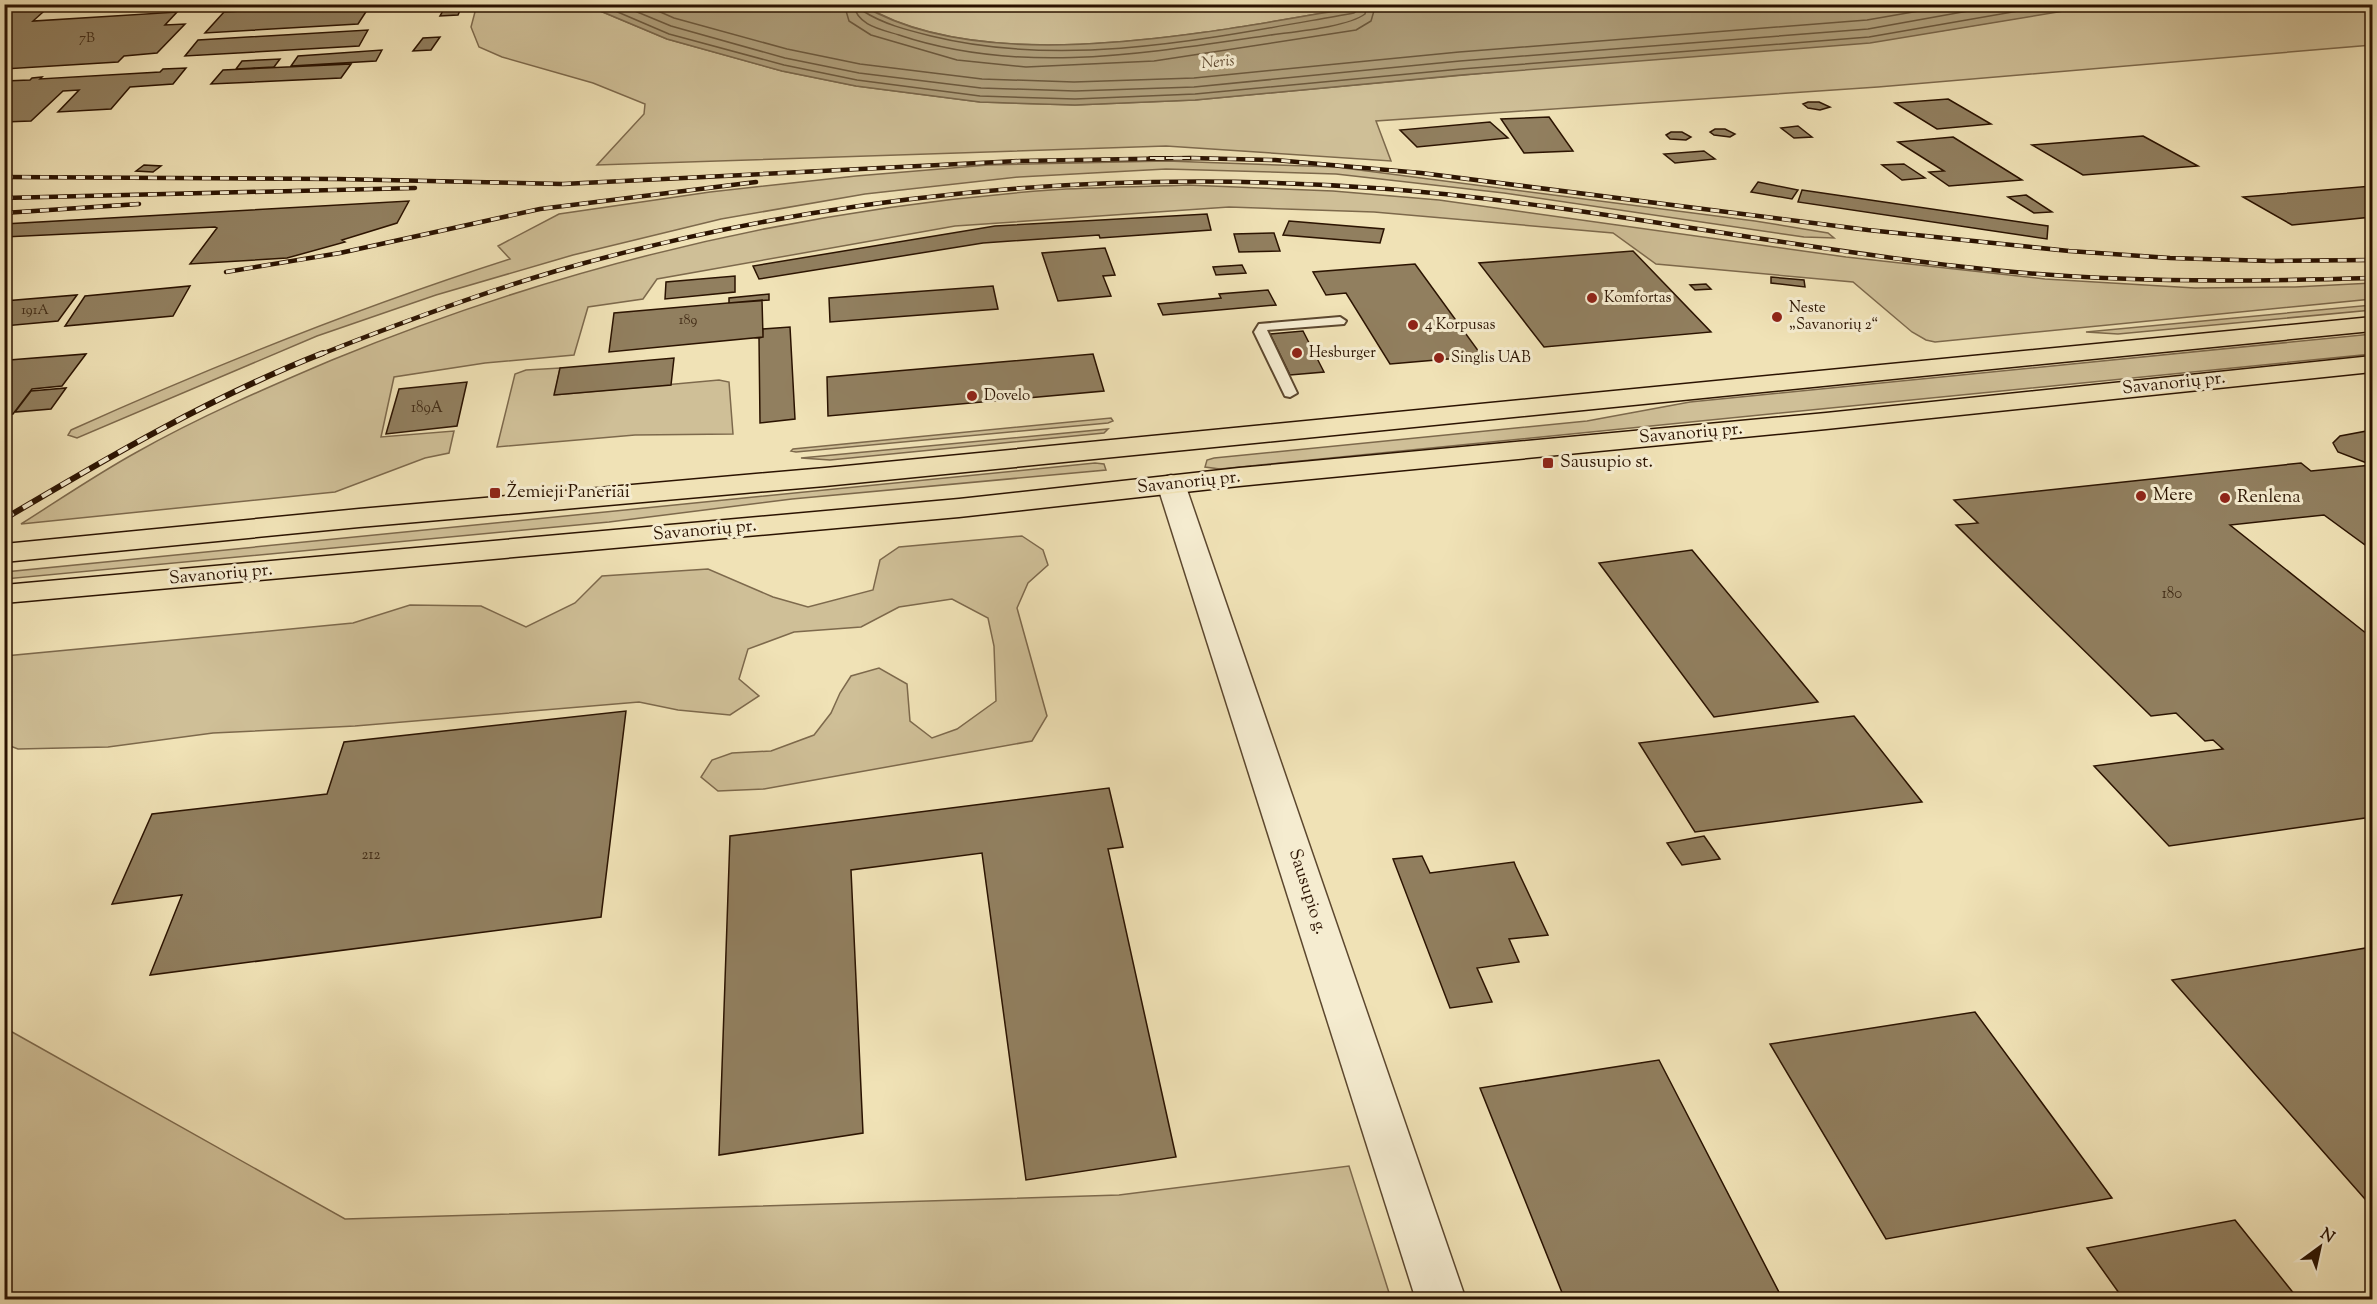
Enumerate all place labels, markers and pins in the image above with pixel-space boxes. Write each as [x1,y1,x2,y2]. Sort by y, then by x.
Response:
place label: Komfortas [1604,288,1672,309]
marker: Komfortas [1585,291,1599,305]
place label: Neste „Savanorių 2“ [1789,298,1878,336]
marker: Neste „Savanorių 2“ [1770,310,1784,324]
place label: 4 Korpusas [1425,315,1496,336]
marker: 4 Korpusas [1406,318,1420,332]
place label: Hesburger [1309,343,1376,364]
marker: Hesburger [1290,346,1304,360]
place label: Singlis UAB [1451,348,1531,369]
marker: Singlis UAB [1432,351,1446,365]
place label: Dovelo [984,386,1030,407]
marker: Dovelo [965,389,979,403]
place label: Sausupio st. [1560,450,1653,476]
marker: Sausupio st. [1541,456,1555,470]
place label: Žemieji Paneriai [507,480,630,506]
place label: Mere [2153,483,2193,509]
place label: Renlena [2237,485,2301,511]
marker: Žemieji Paneriai [488,486,502,500]
marker: Mere [2134,489,2148,503]
marker: Renlena [2218,491,2232,505]

